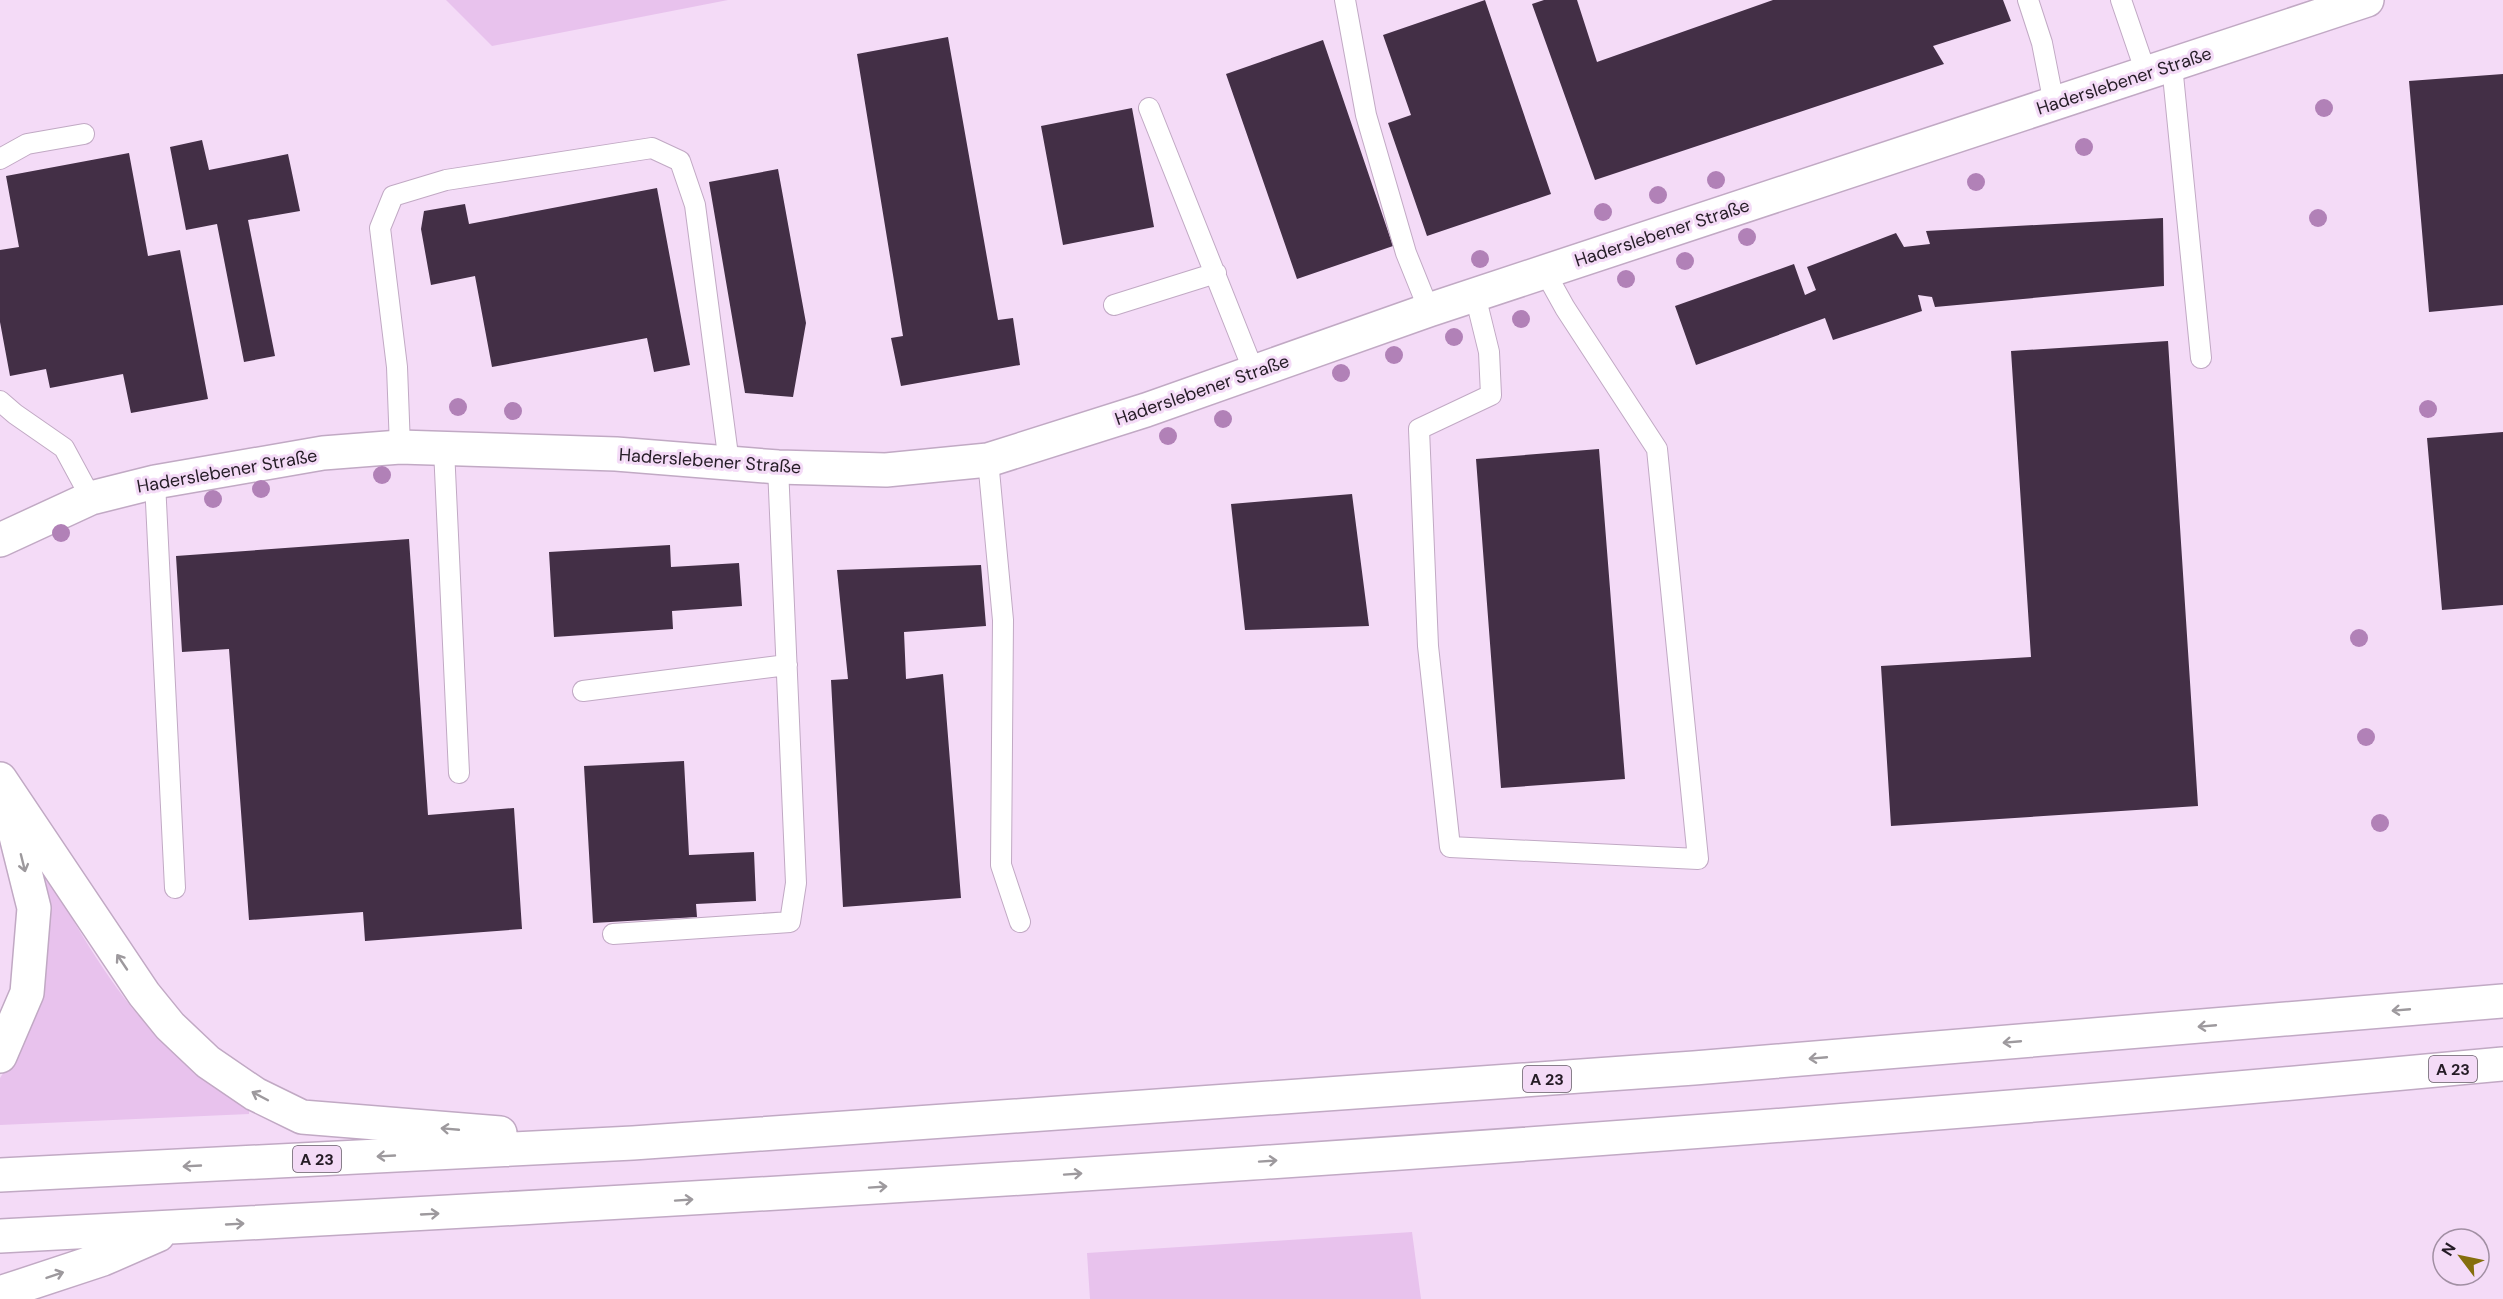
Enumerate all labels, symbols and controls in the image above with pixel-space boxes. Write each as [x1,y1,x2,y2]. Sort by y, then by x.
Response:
street label: Haderslebener Straße [2033,41,2215,121]
street label: Haderslebener Straße [1571,193,1753,273]
street label: Haderslebener Straße [1112,349,1292,431]
street label: Haderslebener Straße [135,443,319,499]
street label: Haderslebener Straße [618,443,802,479]
one-way arrow [17,853,29,872]
one-way arrow [116,954,128,970]
one-way arrow [2391,1005,2411,1016]
one-way arrow [2197,1021,2217,1032]
one-way arrow [2003,1037,2023,1048]
one-way arrow [1808,1053,1828,1064]
road number: A 23 [2429,1056,2477,1082]
road number: A 23 [1523,1066,1571,1092]
one-way arrow [252,1090,269,1102]
one-way arrow [440,1123,460,1134]
road number: A 23 [293,1146,341,1172]
one-way arrow [377,1150,397,1161]
one-way arrow [1257,1155,1277,1166]
one-way arrow [182,1160,202,1171]
one-way arrow [1063,1168,1082,1179]
one-way arrow [868,1181,888,1192]
one-way arrow [673,1194,693,1205]
one-way arrow [419,1208,439,1219]
one-way arrow [225,1218,245,1229]
north arrow [2431,1227,2491,1287]
text: N [2437,1239,2461,1260]
one-way arrow [46,1269,65,1280]

